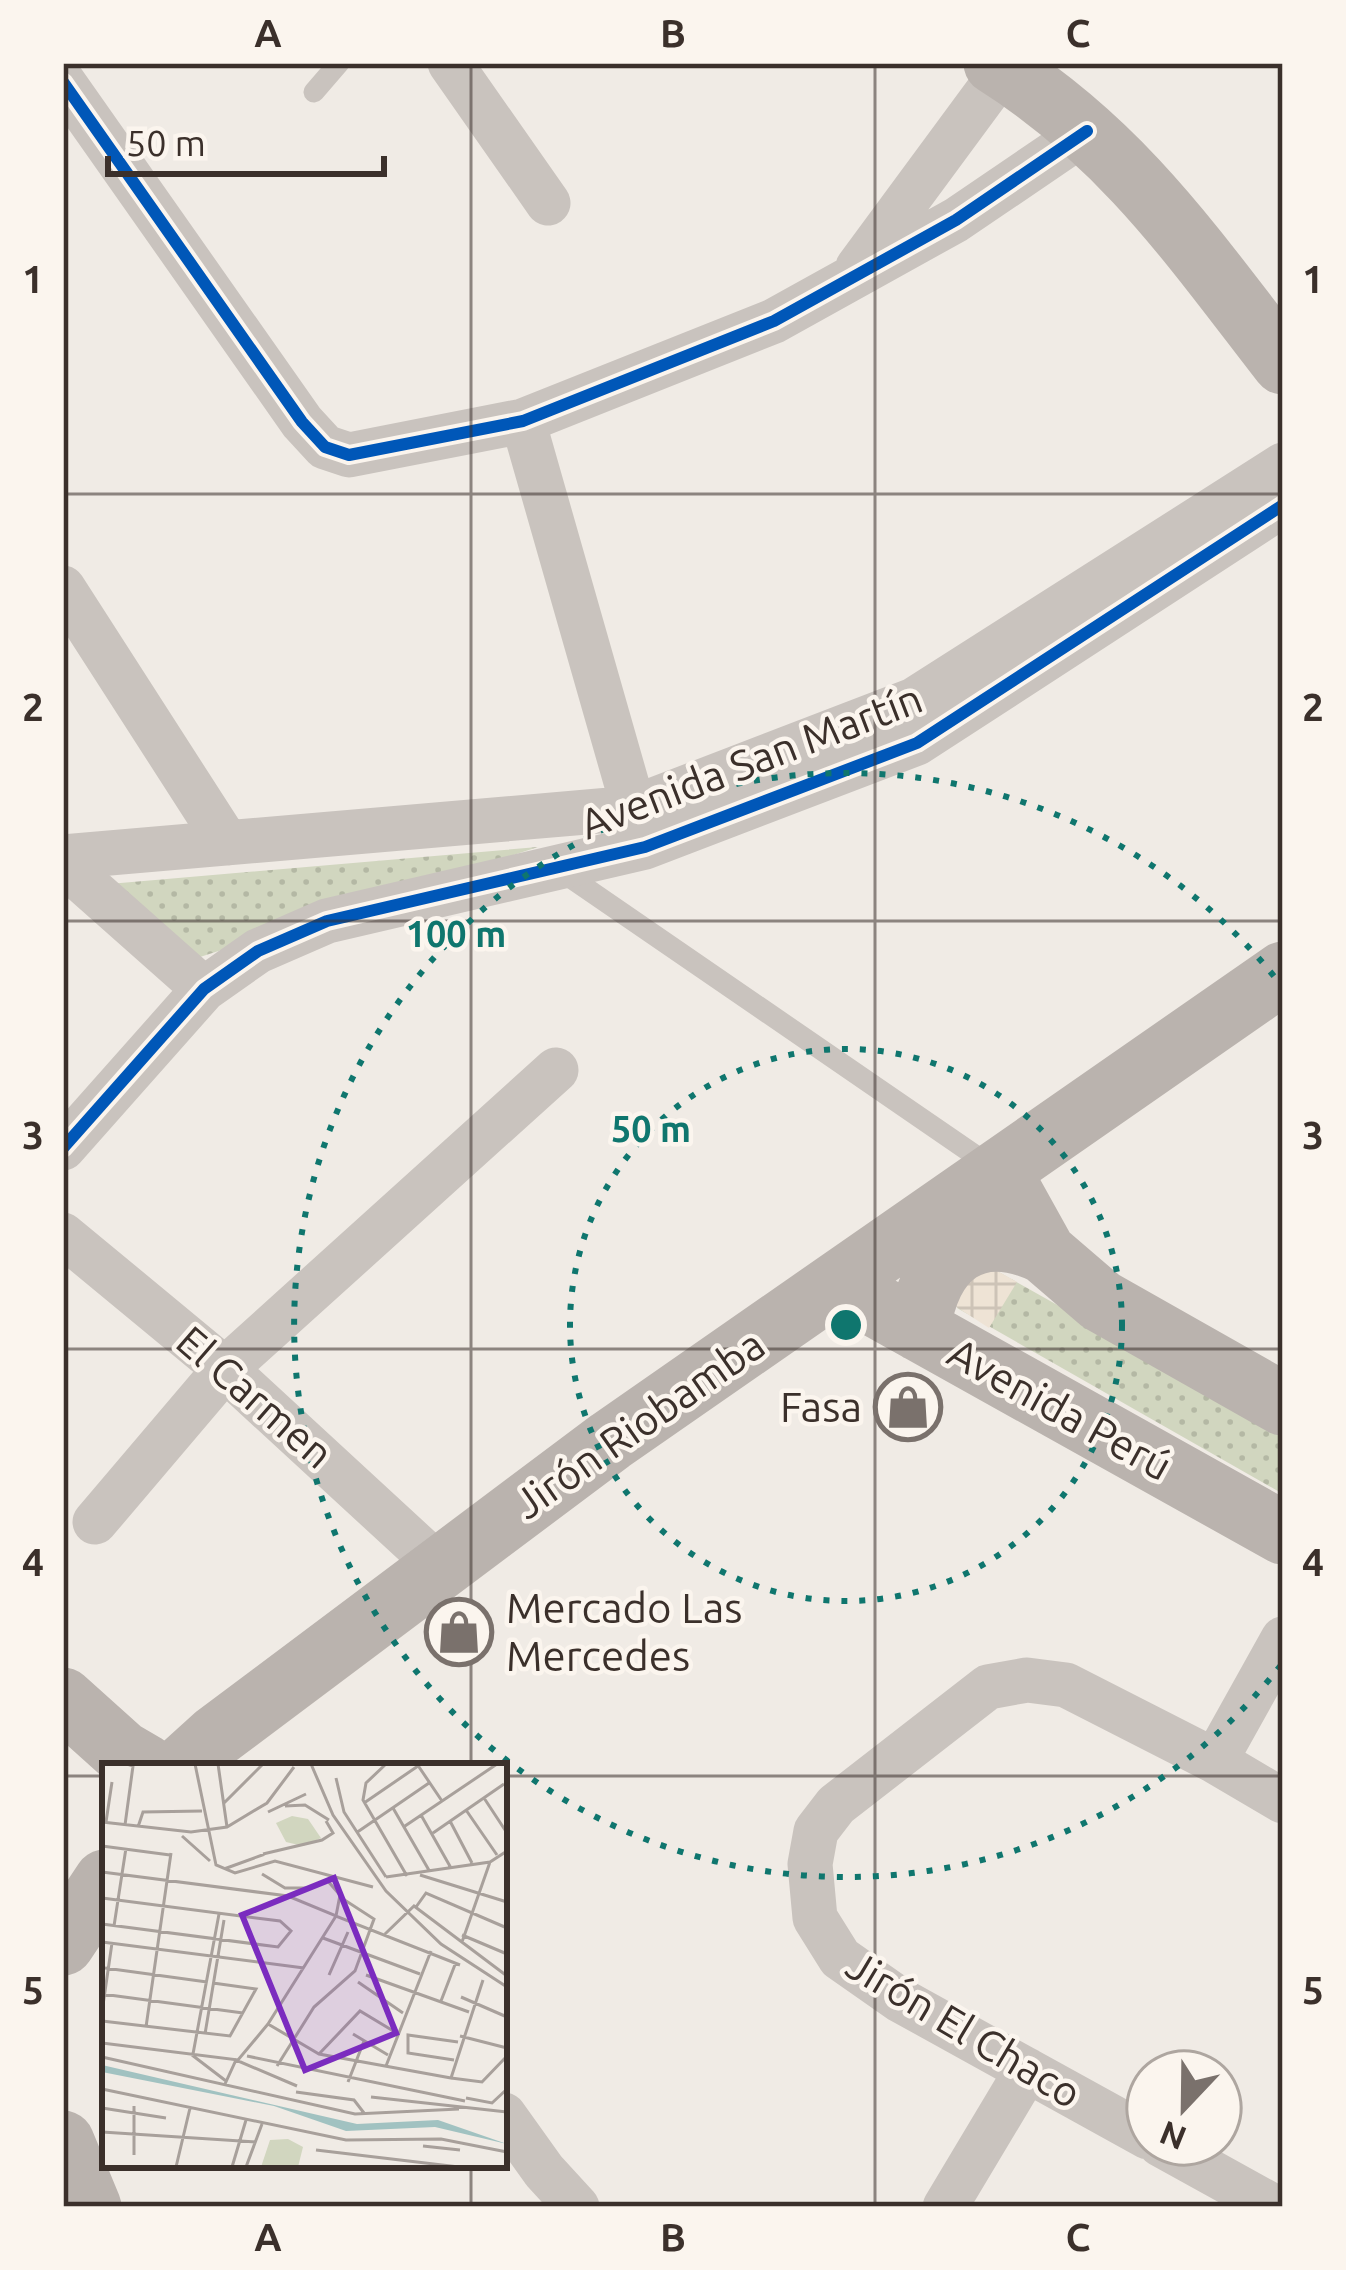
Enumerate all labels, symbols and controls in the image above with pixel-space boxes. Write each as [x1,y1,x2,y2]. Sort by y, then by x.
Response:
text: A [254,11,282,54]
text: B [660,11,686,54]
text: C [1066,11,1091,54]
scale bar [108,102,384,176]
text: 50 m [126,122,206,163]
text: 1 [22,257,44,300]
text: 1 [1302,257,1324,300]
street label: Avenida San Martín [573,674,928,847]
text: 2 [22,685,44,728]
text: 2 [1302,685,1324,728]
text: 100 m [406,913,506,954]
text: 50 m [611,1108,691,1149]
text: 3 [22,1113,44,1156]
text: 3 [1302,1113,1324,1156]
centre of rings [825,1304,867,1346]
street label: El Carmen [168,1316,343,1477]
street label: Jirón Riobamba [505,1320,773,1527]
street label: Avenida Perú [941,1328,1180,1489]
shop icon: Fasa [873,1372,943,1442]
place label: Fasa [780,1383,862,1430]
text: 4 [22,1540,44,1583]
text: 4 [1302,1540,1324,1583]
place label: Mercado Las Mercedes [506,1584,743,1679]
shop icon: Mercado Las Mercedes [424,1597,494,1667]
inset map [102,1763,507,2168]
street label: Jirón El Chaco [839,1940,1090,2117]
text: 5 [22,1968,44,2011]
text: 5 [1302,1968,1324,2011]
north arrow [1124,2048,1244,2168]
text: N [1154,2115,1191,2158]
text: A [254,2215,282,2258]
text: B [660,2215,686,2258]
text: C [1066,2215,1091,2258]

